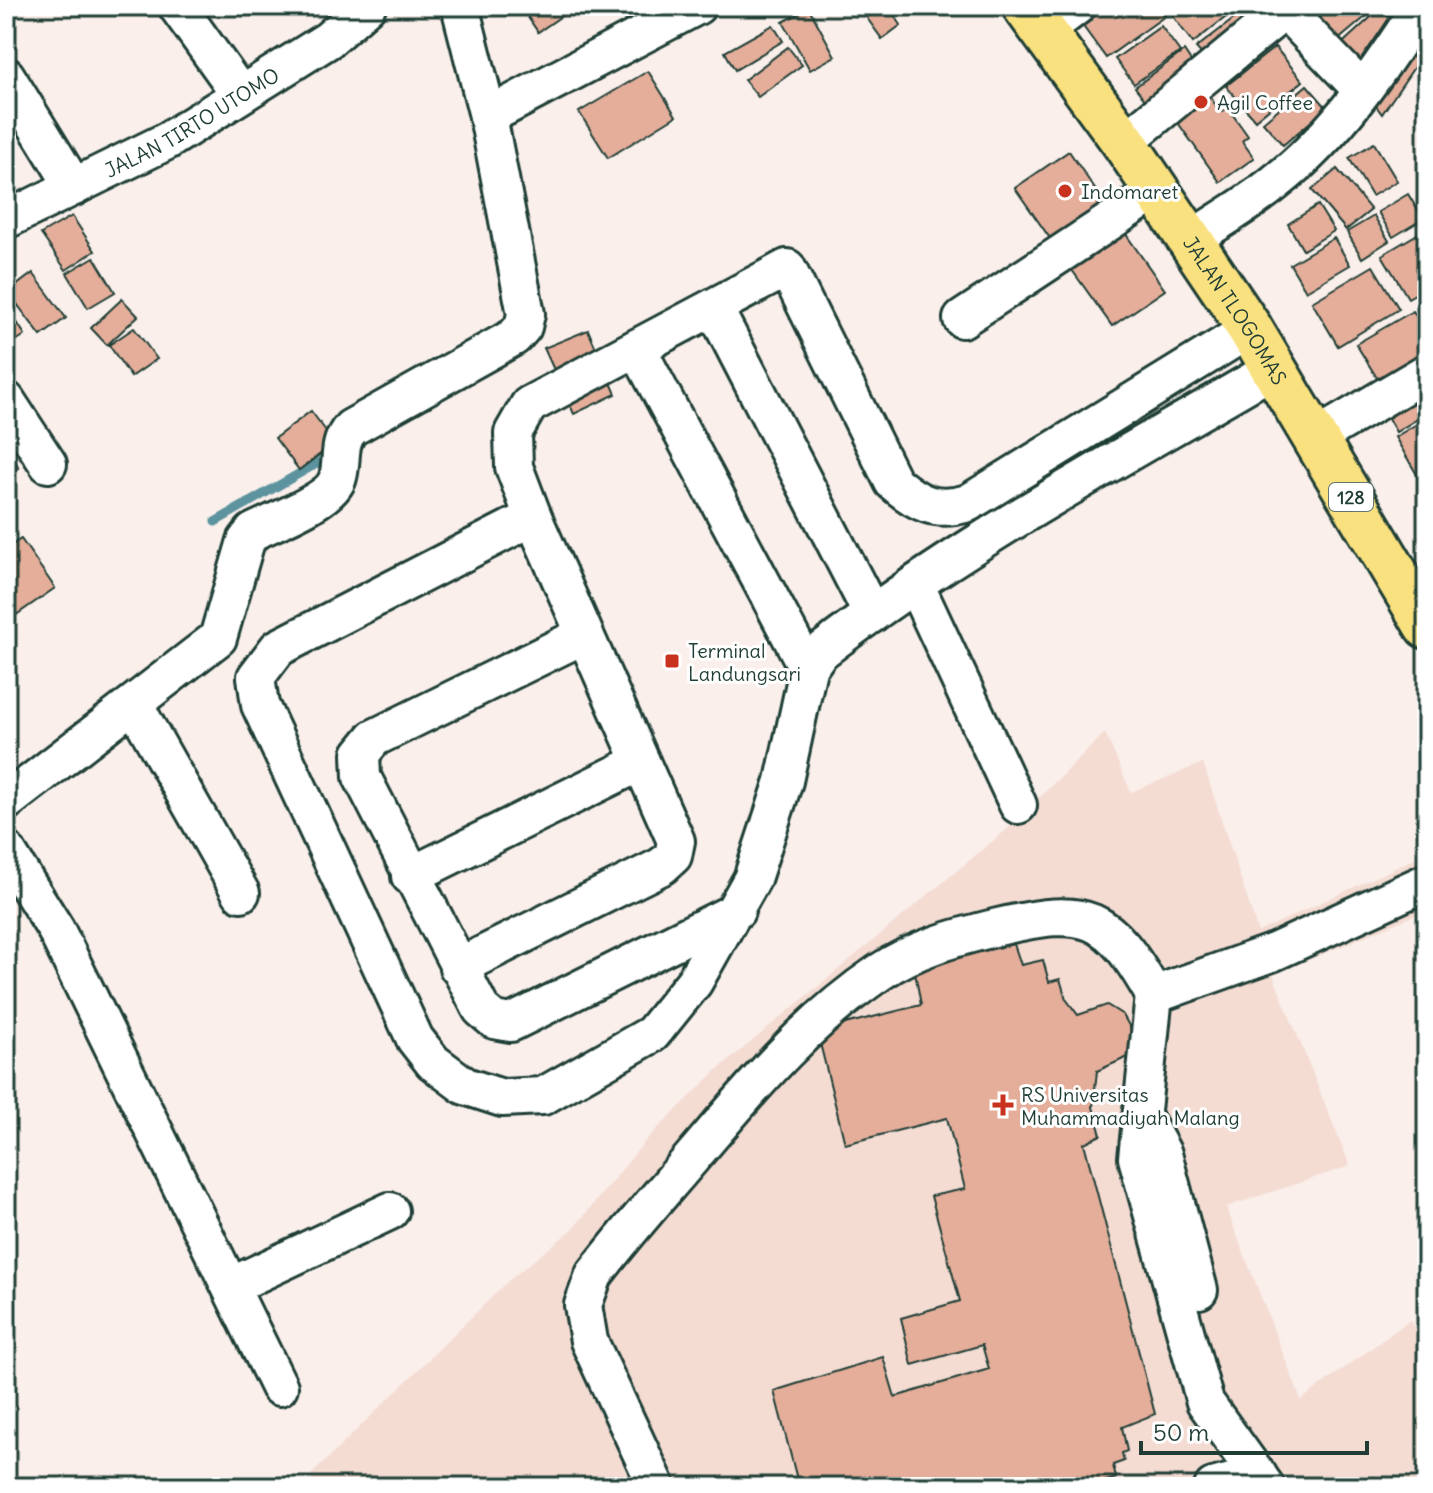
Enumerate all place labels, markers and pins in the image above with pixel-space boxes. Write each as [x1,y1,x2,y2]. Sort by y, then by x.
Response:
place label: Agil Coffee [1217,90,1313,115]
marker: Agil Coffee [1192,93,1210,111]
place label: Indomaret [1081,179,1178,204]
marker: Indomaret [1056,182,1074,200]
place label: Terminal Landungsari [688,638,801,686]
marker: Terminal Landungsari [663,652,681,670]
place label: RS Universitas Muhammadiyah Malang [1021,1082,1240,1130]
marker: RS Universitas Muhammadiyah Malang [992,1094,1014,1116]

